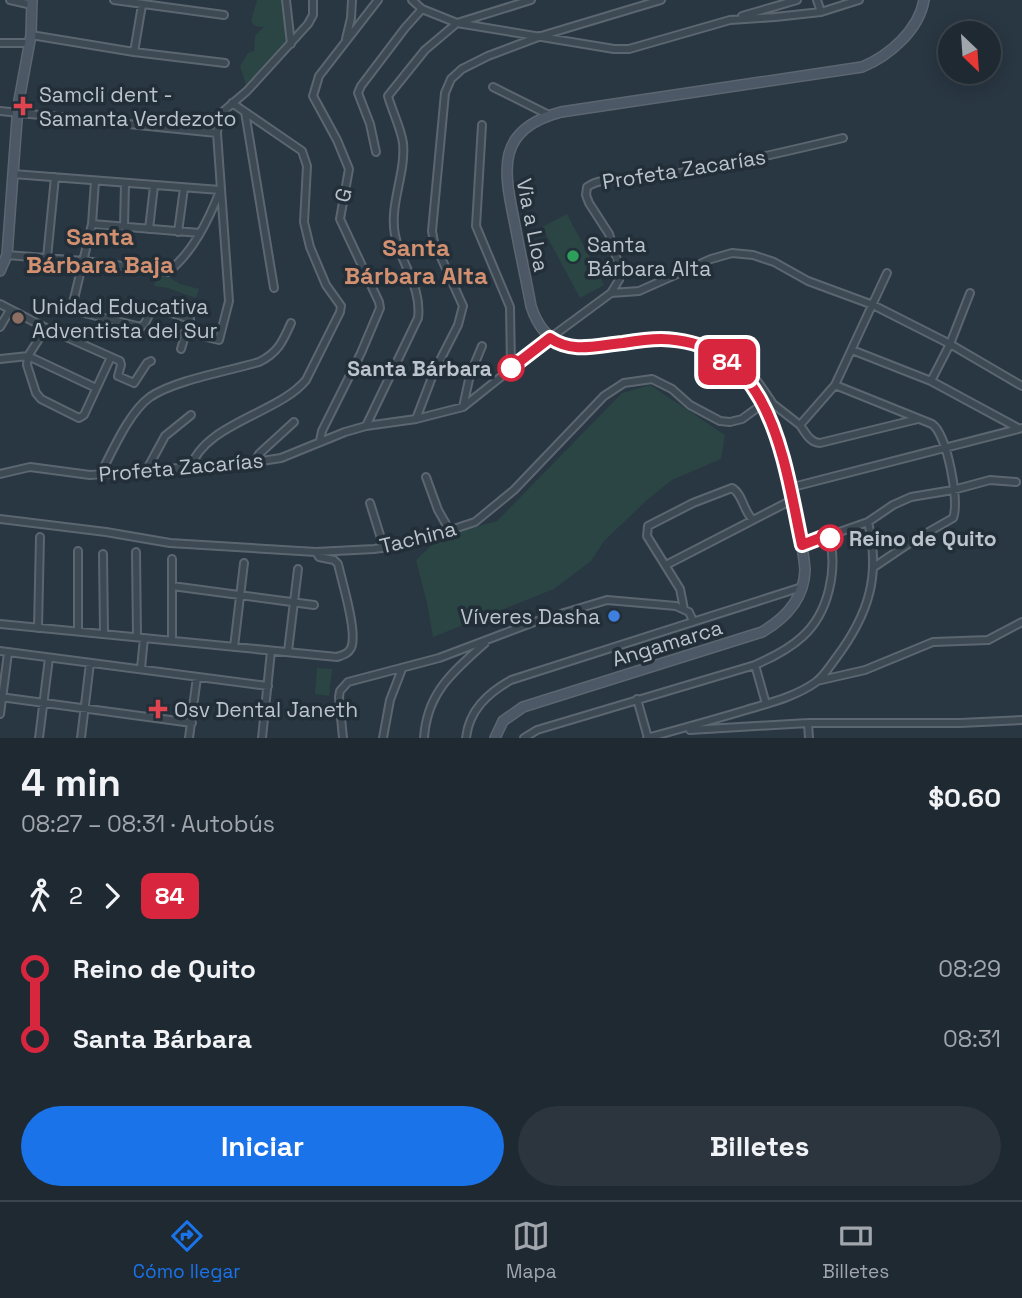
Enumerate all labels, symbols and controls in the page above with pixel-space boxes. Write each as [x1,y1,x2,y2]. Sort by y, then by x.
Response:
north arrow [938,21,1001,84]
map controls [938,21,1001,84]
place label: Samcli dent - Samanta Verdezoto [39,81,237,132]
marker: Samcli dent - Samanta Verdezoto [13,96,33,116]
street label: Profeta Zacarías [600,143,768,195]
street label: Via a Lloa [511,176,555,274]
street label: G [328,185,358,205]
district label: Santa Bárbara Baja [26,221,174,280]
place label: Santa Bárbara Alta [587,231,711,282]
district label: Santa Bárbara Alta [344,232,488,291]
marker: Santa Bárbara Alta [565,248,581,264]
place label: Unidad Educativa Adventista del Sur [32,293,218,344]
marker: Unidad Educativa Adventista del Sur [10,310,26,326]
line badge: 84 [696,339,758,385]
text: 84 [712,346,742,377]
place label: Santa Bárbara [347,355,492,382]
marker: Santa Bárbara [498,355,524,381]
street label: Profeta Zacarías [98,446,264,488]
street label: Tachina [377,514,459,560]
marker: Reino de Quito [817,525,843,551]
place label: Reino de Quito [849,525,997,552]
place label: Víveres Dasha [460,603,600,630]
marker: Víveres Dasha [606,608,622,624]
street label: Angamarca [609,613,725,673]
place label: Osv Dental Janeth [174,696,358,723]
marker: Osv Dental Janeth [148,699,168,719]
text: 4 min [21,759,121,807]
text: $0.60 [928,781,1001,815]
text: 08:27 – 08:31 · Autobús [21,809,275,839]
icon: walk [21,877,59,915]
icon: forward [93,877,131,915]
text: 84 [155,880,185,911]
text: 2 [69,881,83,911]
text: Reino de Quito [73,952,256,986]
text: 08:29 [938,954,1001,984]
text: Santa Bárbara [73,1022,252,1056]
text: 08:31 [943,1024,1001,1054]
button: Iniciar [21,1106,504,1186]
button: Billetes [518,1106,1001,1186]
tab: Cómo llegar [133,1217,241,1284]
tab: Mapa [506,1217,557,1284]
tab: Billetes [822,1217,889,1284]

